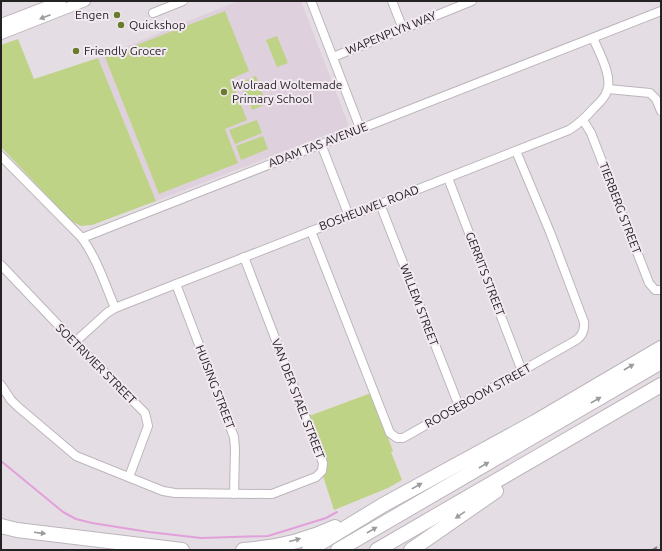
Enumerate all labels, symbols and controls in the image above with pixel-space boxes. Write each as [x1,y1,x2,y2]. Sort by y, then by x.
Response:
place label: Engen [75,8,109,21]
street label: WAPENPLYN WAY [344,8,438,57]
marker: Engen [112,10,122,20]
one-way arrow [40,14,51,20]
place label: Quickshop [129,18,186,31]
marker: Quickshop [116,20,126,30]
place label: Friendly Grocer [84,44,166,57]
marker: Friendly Grocer [71,46,81,56]
place label: Wolraad Woltemade Primary School [232,78,342,105]
marker: Wolraad Woltemade Primary School [219,87,229,97]
street label: ADAM TAS AVENUE [266,120,369,169]
street label: TIERBERG STREET [597,160,644,256]
street label: BOSHEUWEL ROAD [317,182,421,233]
street label: GERRITS STREET [463,230,508,318]
street label: WILLEM STREET [398,262,441,348]
street label: SOETRIVIER STREET [54,321,139,407]
street label: VAN DER STAEL STREET [270,337,328,461]
street label: HUISING STREET [193,343,238,431]
street label: ROOSEBOOM STREET [423,361,533,430]
one-way arrow [624,363,634,371]
one-way arrow [590,396,602,403]
one-way arrow [479,461,489,469]
one-way arrow [411,483,423,490]
one-way arrow [455,511,466,519]
one-way arrow [366,527,378,534]
one-way arrow [34,530,46,536]
one-way arrow [289,537,301,543]

